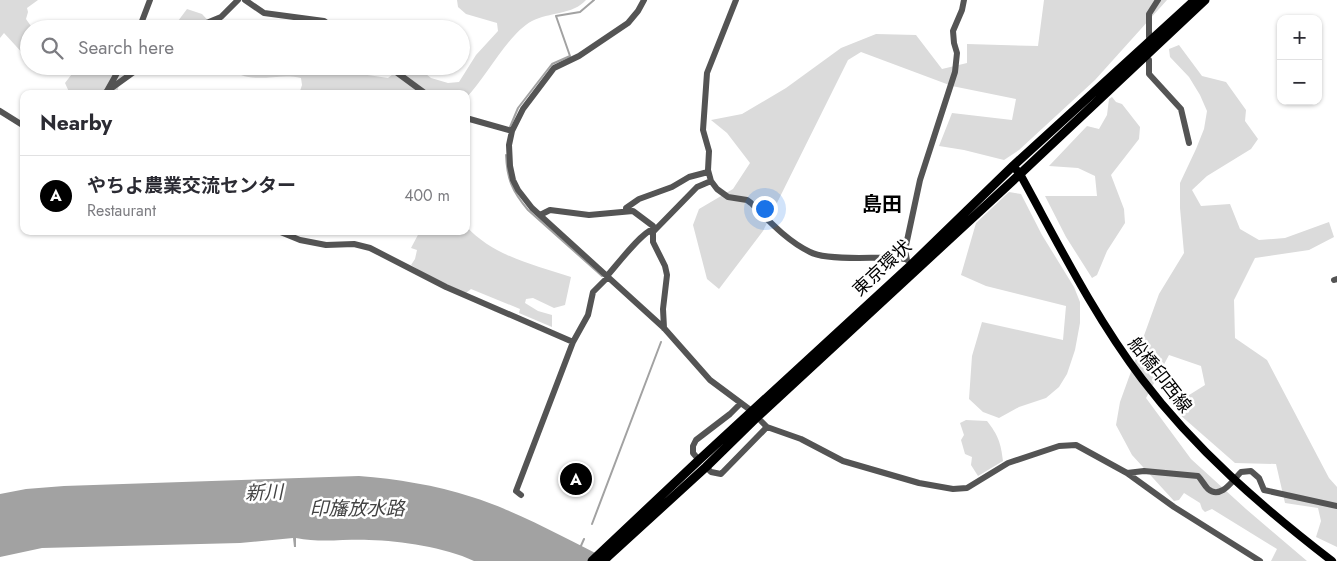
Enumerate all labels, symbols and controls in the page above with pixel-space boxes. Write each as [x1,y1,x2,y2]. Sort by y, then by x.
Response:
map controls [1277,15,1322,105]
button: + [1277,15,1322,60]
search box [20,20,470,75]
icon: search [38,34,66,62]
text: Search here [78,34,174,61]
button: − [1277,60,1322,105]
text: Nearby [40,108,112,138]
text: やちよ農業交流センター [87,172,296,199]
text: A [50,184,62,207]
text: 400 m [404,184,450,207]
district label: 島田 [862,190,902,219]
your location [752,196,778,222]
text: Restaurant [87,199,156,222]
street label: 東京環状 [847,234,917,302]
street label: 船橋印西線 [1122,332,1198,418]
pin: A [560,460,592,498]
water label: 新川 [245,478,285,507]
water label: 印旛放水路 [309,495,406,522]

